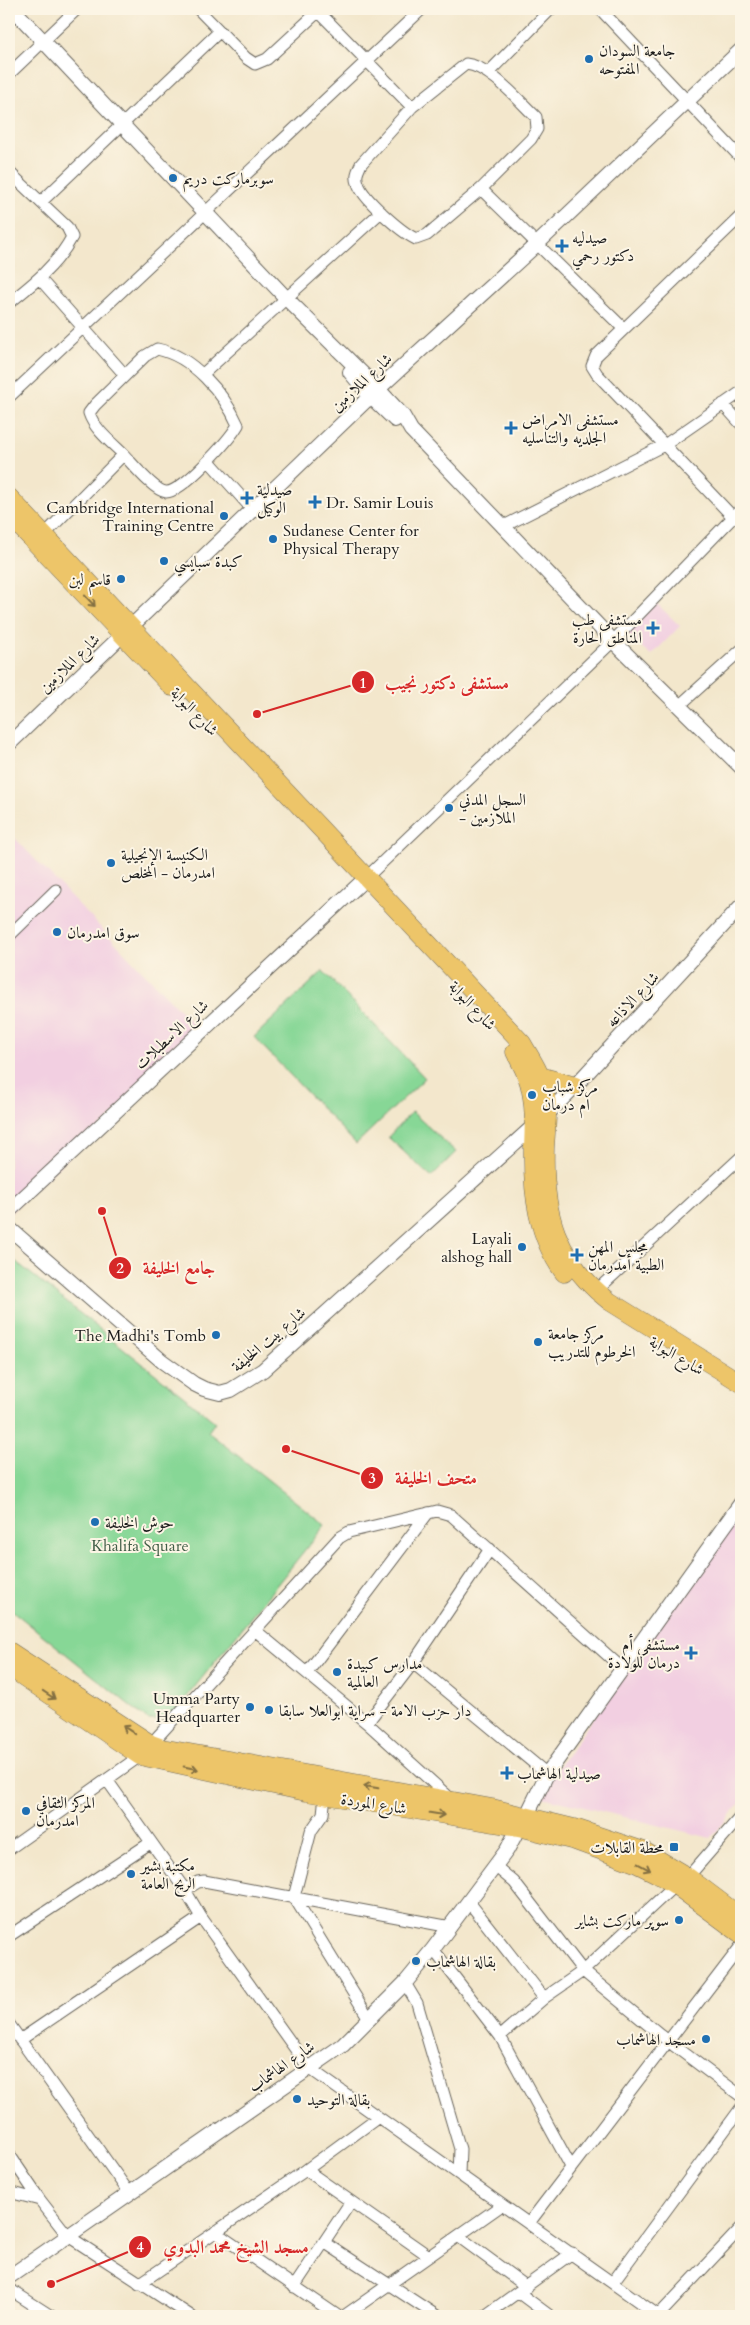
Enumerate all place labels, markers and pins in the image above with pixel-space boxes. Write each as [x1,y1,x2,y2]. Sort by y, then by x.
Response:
place label: جامعة السودان المفتوحه [599,40,676,80]
marker: جامعة السودان المفتوحه [583,53,595,65]
place label: سوبرماركت دريم [183,168,274,193]
marker: سوبرماركت دريم [167,172,179,184]
place label: صيدليه دكتور رحمي [572,227,634,271]
marker: صيدليه دكتور رحمي [556,240,568,252]
place label: مستشفى الامراض الجلديه والتناسليه [522,409,619,449]
marker: مستشفى الامراض الجلديه والتناسليه [504,421,518,435]
place label: صيدلية الوكيل [257,479,292,519]
marker: صيدلية الوكيل [241,492,253,504]
place label: Dr. Samir Louis [326,492,433,514]
marker: Dr. Samir Louis [308,495,322,509]
place label: Cambridge International Training Centre [46,497,214,537]
marker: Cambridge International Training Centre [218,510,230,522]
place label: Sudanese Center for Physical Therapy [283,520,419,560]
marker: Sudanese Center for Physical Therapy [267,533,279,545]
place label: كبدة سبايسي [174,551,243,577]
marker: كبدة سبايسي [158,555,170,567]
place label: قاسم لبن [69,569,111,596]
marker: قاسم لبن [115,573,127,585]
place label: مستشفى طب المناطق الحارة [572,609,642,649]
marker: مستشفى طب المناطق الحارة [646,621,660,635]
callout: مستشفى دكتور نجيب [350,666,519,699]
place label: السجل المدني - الملازمين [459,789,526,829]
marker: السجل المدني - الملازمين [443,802,455,814]
place label: الكنيسة الإنجيلية امدرمان - المخلص [121,844,215,884]
marker: الكنيسة الإنجيلية امدرمان - المخلص [105,857,117,869]
place label: سوق امدرمان [67,922,140,944]
marker: سوق امدرمان [51,926,63,938]
place label: مركز شباب ام درمان [542,1076,598,1119]
marker: مركز شباب ام درمان [526,1089,538,1101]
place label: Layali alshog hall [441,1228,513,1268]
place label: مجلس المهن الطبية أمدرمان [588,1236,664,1276]
marker: Layali alshog hall [516,1241,528,1253]
marker: مجلس المهن الطبية أمدرمان [570,1248,584,1262]
callout: جامع الخليفة [108,1251,226,1284]
place label: مركز جامعة الخرطوم للتدريب [548,1323,635,1366]
place label: The Madhi's Tomb [74,1325,206,1347]
marker: The Madhi's Tomb [210,1329,222,1341]
marker: مركز جامعة الخرطوم للتدريب [532,1336,544,1348]
callout: متحف الخليفة [360,1461,487,1494]
place label: حوش الخليفة [105,1512,174,1534]
marker: حوش الخليفة [89,1516,101,1528]
place label: مستشفى أم درمان للولادة [608,1633,680,1674]
marker: مستشفى أم درمان للولادة [684,1646,698,1660]
place label: مدارس كبيدة العالمية [347,1653,423,1693]
marker: مدارس كبيدة العالمية [331,1666,343,1678]
place label: Umma Party Headquarter [153,1688,241,1728]
place label: دار حزب الامة - سراية ابوالعلا سابقا [279,1700,472,1722]
marker: Umma Party Headquarter [244,1701,256,1713]
marker: دار حزب الامة - سراية ابوالعلا سابقا [263,1704,275,1716]
place label: صيدلية الهاشماب [517,1763,601,1785]
marker: صيدلية الهاشماب [501,1767,513,1779]
place label: المركز الثقافي امدرمان [36,1792,95,1832]
marker: المركز الثقافي امدرمان [20,1805,32,1817]
place label: محطة القابلات [590,1837,664,1859]
marker: محطة القابلات [668,1841,680,1853]
place label: مكتبة بشير الريح العامة [139,1855,195,1897]
marker: مكتبة بشير الريح العامة [125,1868,137,1880]
place label: سوپر مارکت بشاير [574,1910,669,1932]
marker: سوپر مارکت بشاير [673,1914,685,1926]
place label: بقالة الهاشماب [426,1951,496,1973]
marker: بقالة الهاشماب [410,1955,422,1967]
place label: مسجد الهاشماب [616,2029,696,2051]
marker: مسجد الهاشماب [700,2033,712,2045]
place label: بقالة التوحيد [307,2089,370,2111]
marker: بقالة التوحيد [291,2093,303,2105]
callout: مسجد الشيخ محمد البدوي [128,2231,318,2264]

